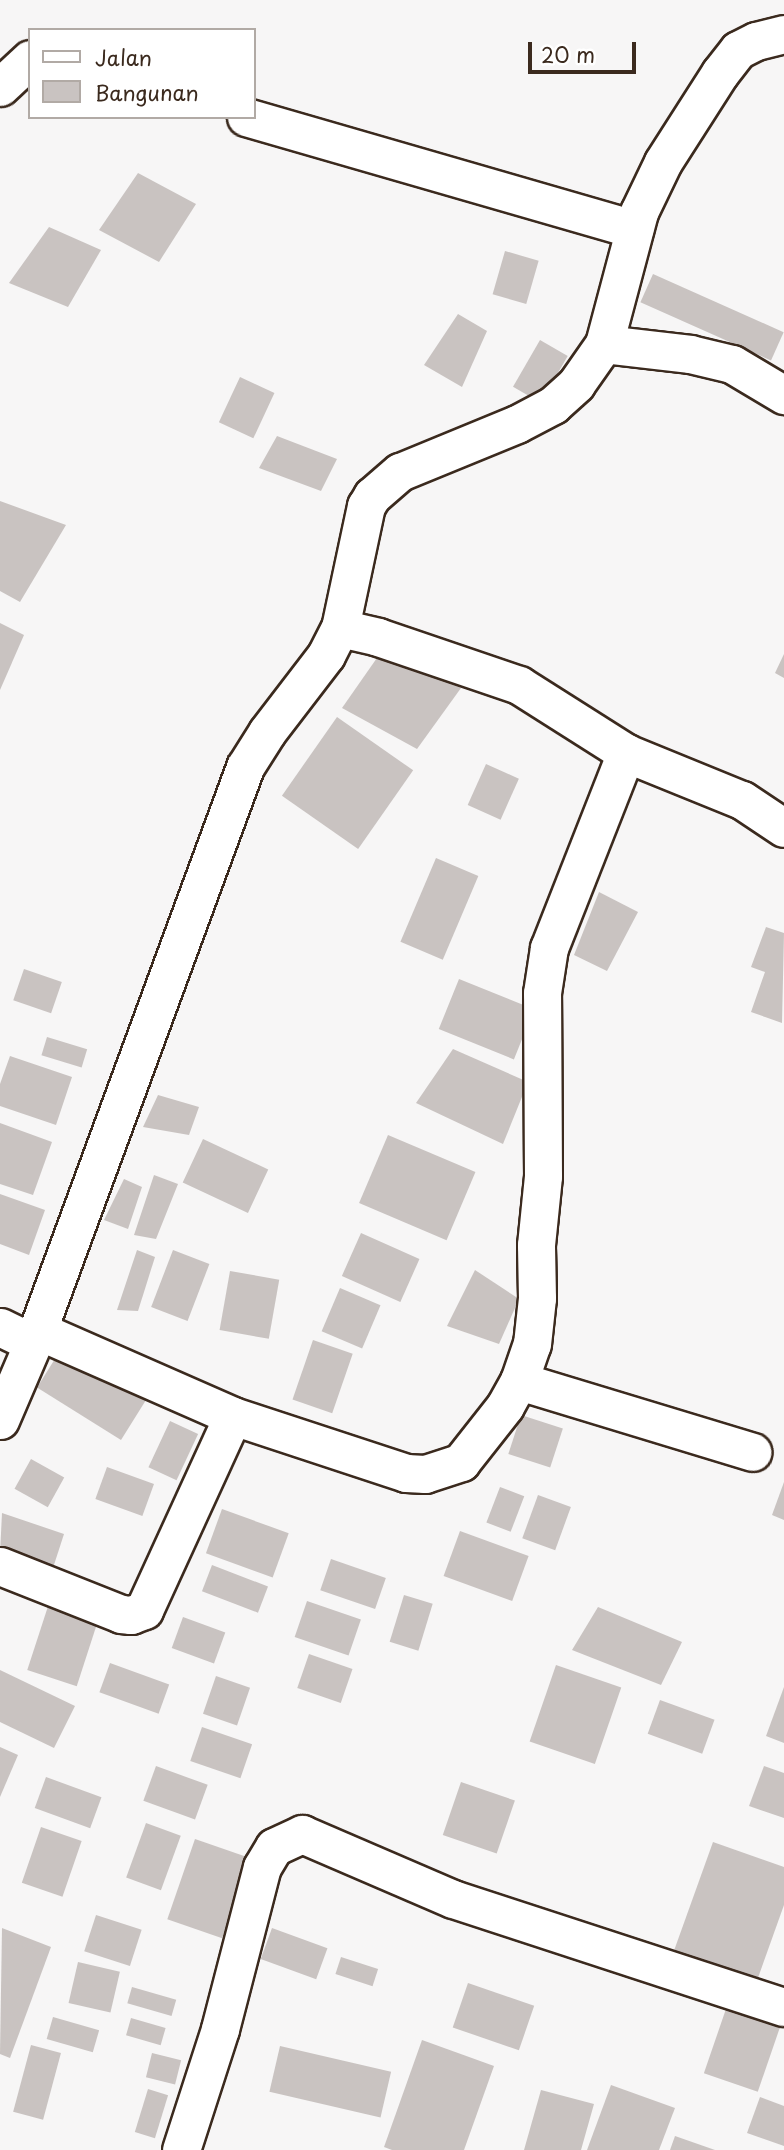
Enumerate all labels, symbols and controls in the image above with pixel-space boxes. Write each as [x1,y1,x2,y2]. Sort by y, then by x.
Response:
legend [28,28,256,119]
scale bar [532,28,640,72]
text: 20 m [541,38,595,70]
text: Jalan [95,41,152,73]
text: Bangunan [95,76,199,108]

